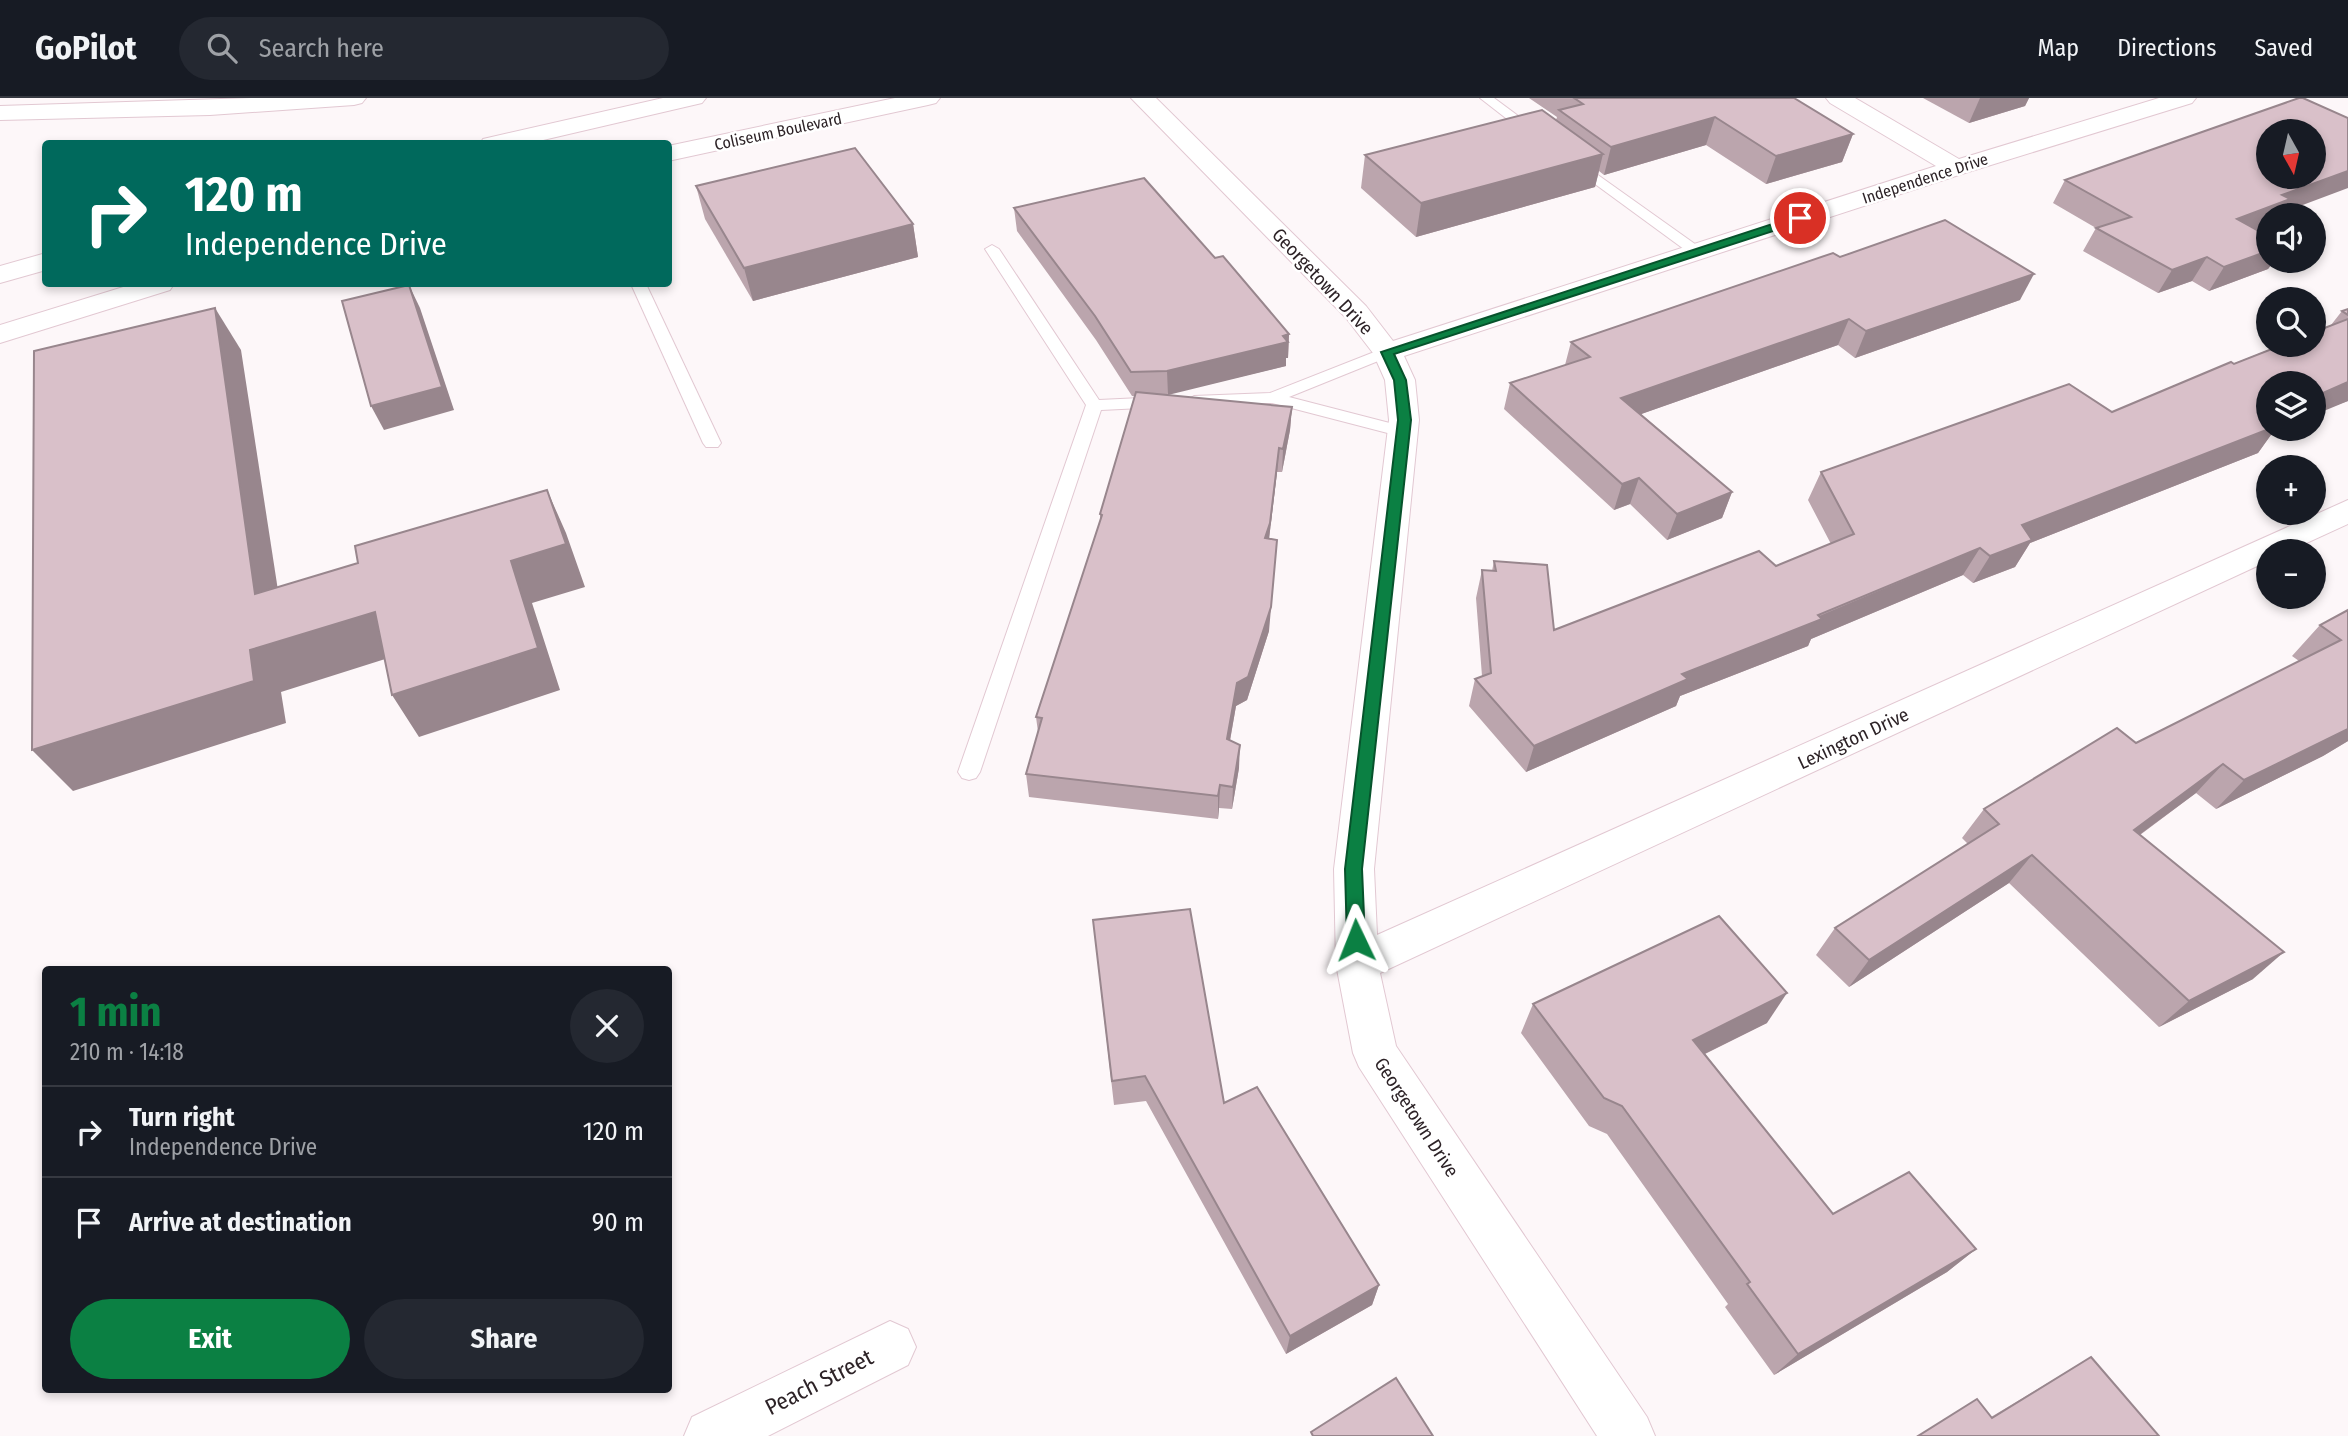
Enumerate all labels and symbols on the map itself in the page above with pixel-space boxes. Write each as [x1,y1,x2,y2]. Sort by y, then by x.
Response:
street label: Coliseum Boulevard [713,109,843,154]
north arrow [2256,119,2326,189]
street label: Independence Drive [1860,149,1990,208]
pin [1770,188,1830,248]
street label: Georgetown Drive [1267,223,1378,340]
street label: Lexington Drive [1794,703,1912,774]
position arrow [1319,903,1393,977]
street label: Georgetown Drive [1369,1053,1464,1181]
street label: Peach Street [760,1343,878,1421]

